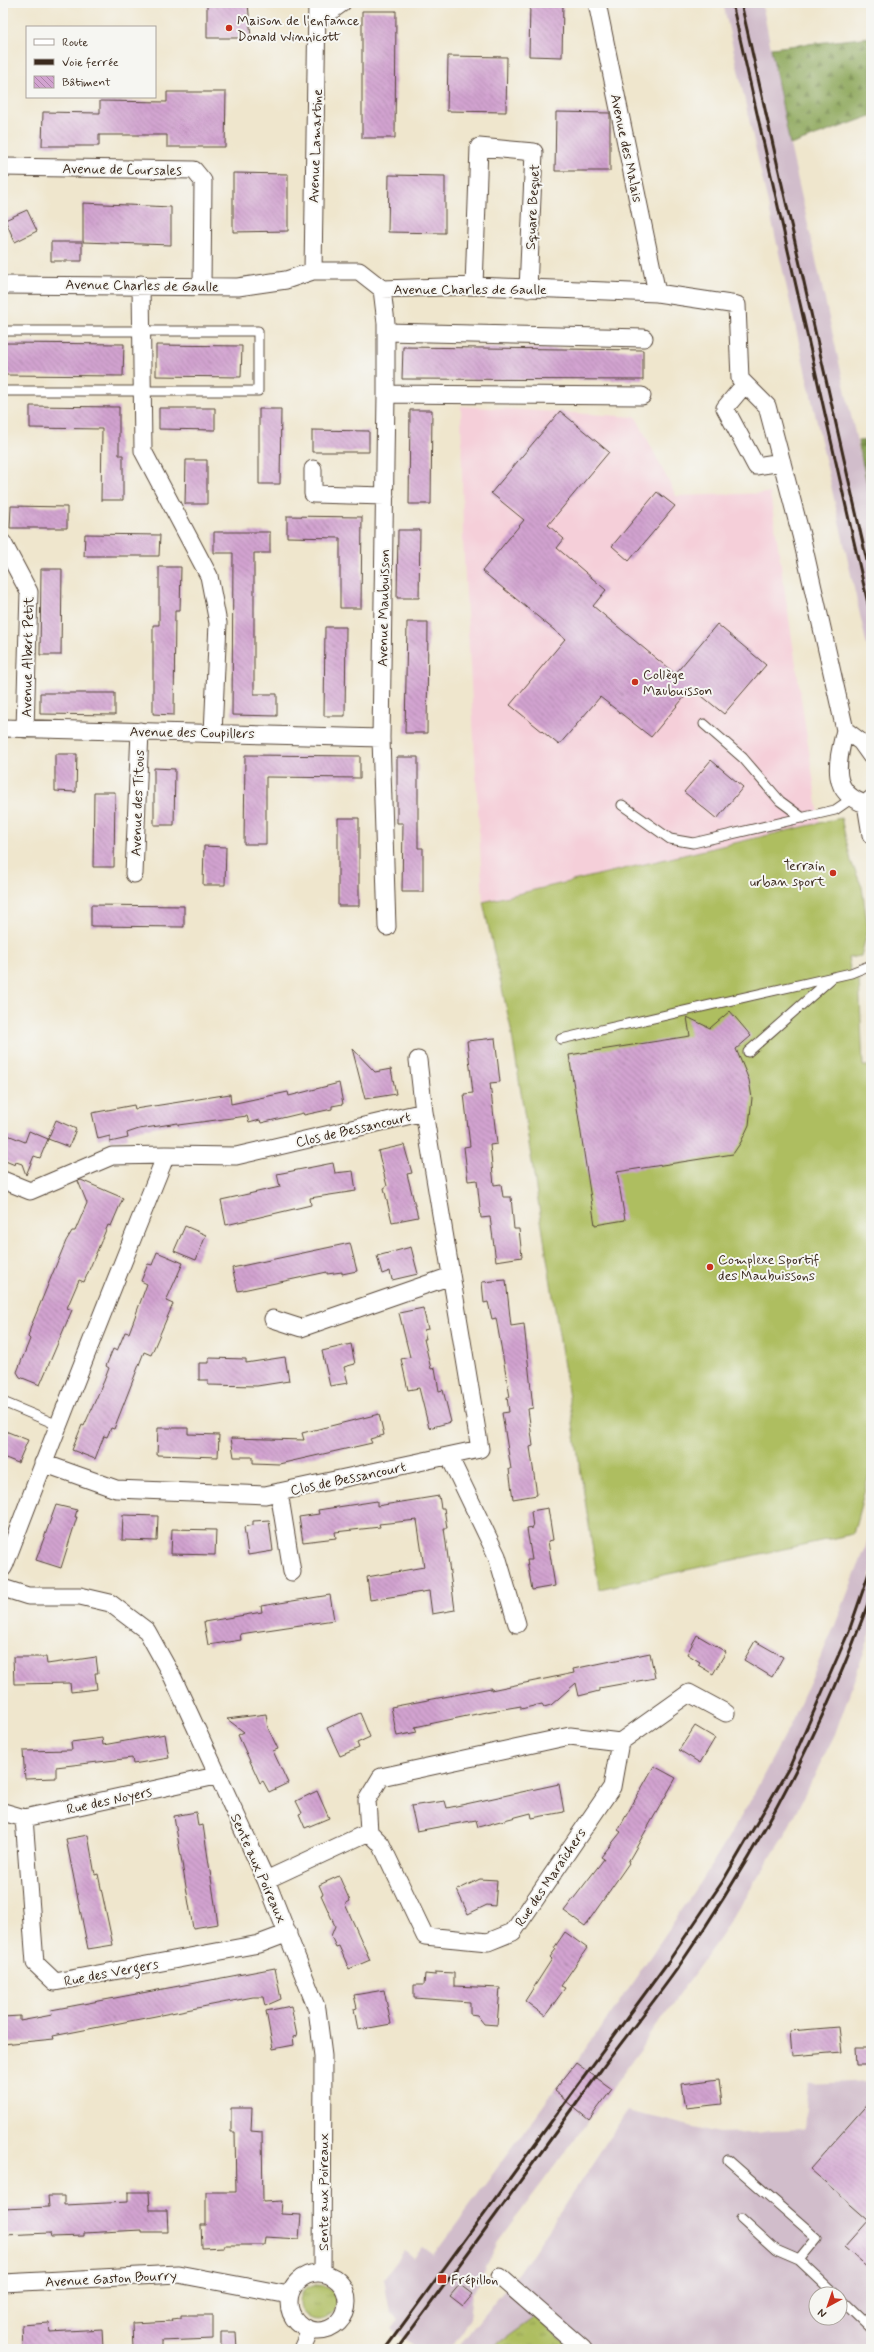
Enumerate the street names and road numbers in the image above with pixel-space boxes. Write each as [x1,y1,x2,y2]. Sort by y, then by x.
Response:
street label: Avenue Lamartine [305,88,327,204]
street label: Avenue des Malais [606,92,646,204]
street label: Avenue de Coursales [62,160,182,180]
street label: Square Bequet [522,163,544,250]
street label: Avenue Charles de Gaulle [65,276,219,296]
street label: Avenue Charles de Gaulle [393,281,547,299]
street label: Avenue Maubuisson [374,549,394,667]
street label: Avenue Albert Petit [18,596,38,717]
street label: Avenue des Coupillers [129,723,255,743]
street label: Avenue des Titous [127,749,149,857]
street label: Clos de Bessancourt [294,1108,413,1152]
street label: Clos de Bessancourt [289,1458,408,1500]
street label: Rue des Noyers [65,1783,154,1819]
street label: Sente aux Poireaux [226,1811,290,1926]
street label: Rue des Maraîchers [511,1825,591,1930]
street label: Rue des Vergers [62,1955,160,1993]
street label: Sente aux Poireaux [315,2133,333,2251]
street label: Avenue Gaston Bourry [45,2267,177,2291]

